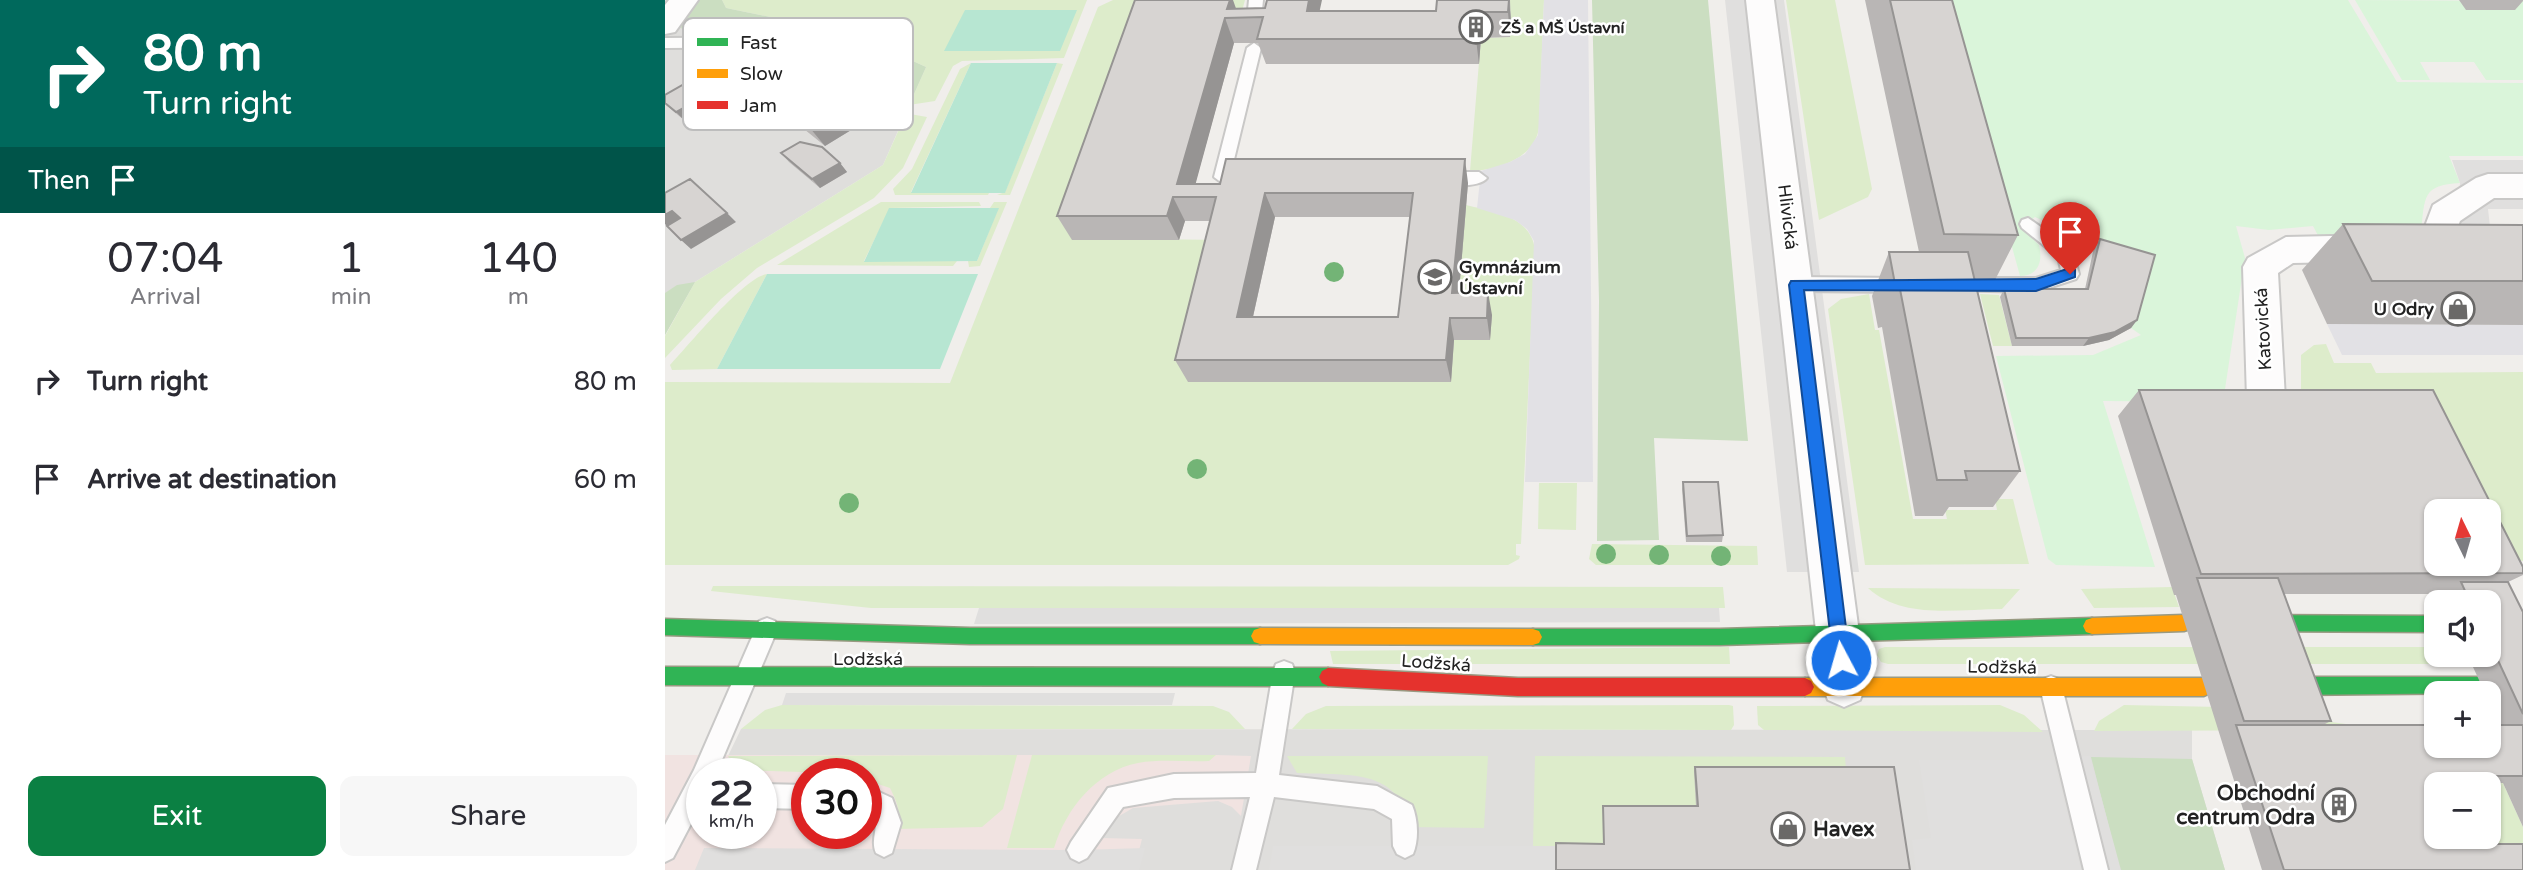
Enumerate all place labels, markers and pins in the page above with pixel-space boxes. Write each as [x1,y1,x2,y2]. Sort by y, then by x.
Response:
building icon: ZŠ a MŠ Ústavní [1457,8,1495,46]
place label: ZŠ a MŠ Ústavní [1501,18,1625,38]
pin [2040,202,2100,274]
place label: Gymnázium Ústavní [1459,256,1561,299]
school or university icon: Gymnázium Ústavní [1416,258,1454,296]
shop icon: U Odry [2439,290,2477,328]
place label: U Odry [2373,298,2434,320]
place label: Obchodní centrum Odra [2176,781,2316,830]
building icon: Obchodní centrum Odra [2320,786,2358,824]
shop icon: Havex [1769,810,1807,848]
place label: Havex [1813,817,1875,842]

